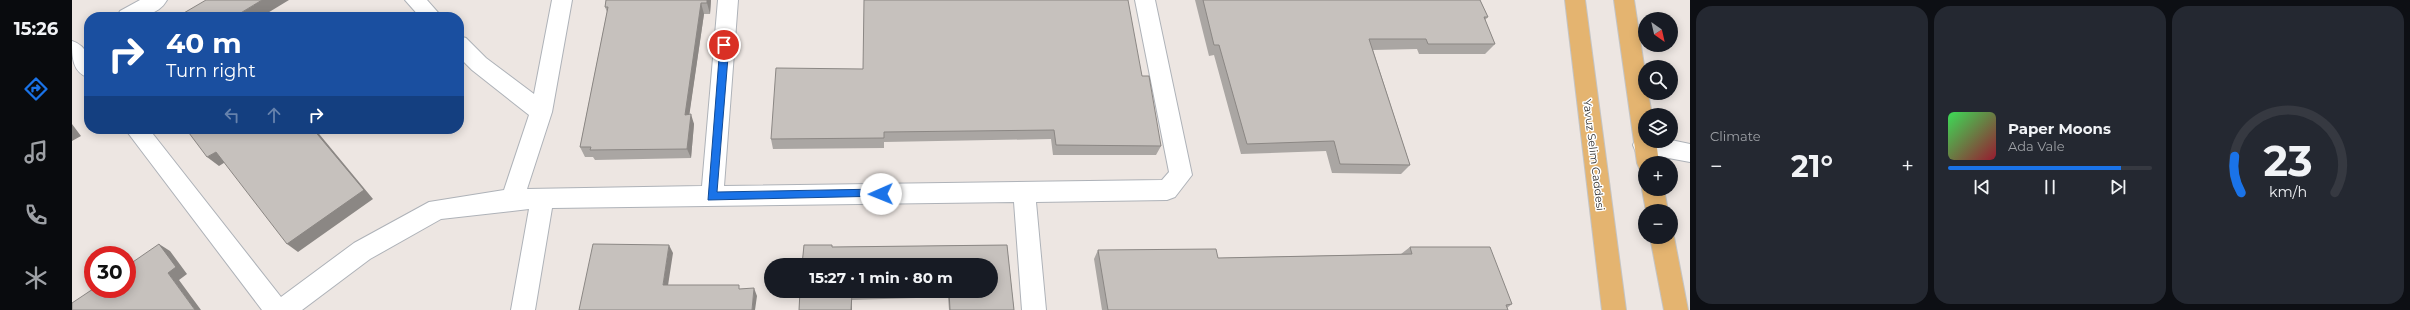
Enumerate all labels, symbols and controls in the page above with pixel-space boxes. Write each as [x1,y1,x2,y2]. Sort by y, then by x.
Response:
north arrow [1638,12,1678,52]
map controls [1638,12,1678,244]
text: 15:26 [14,18,58,40]
text: 40 m [166,26,242,60]
icon: right [100,28,152,80]
pin [707,28,741,62]
icon: arrive [713,34,735,56]
text: Turn right [166,60,256,82]
button: search [1638,60,1678,100]
icon: directions [22,75,50,103]
street label: Yavuz Selim Caddesi [1580,98,1608,212]
icon: left [221,104,243,126]
icon: ahead [263,104,285,126]
icon: right [305,104,327,126]
button: layers [1638,108,1678,148]
text: Paper Moons [2008,119,2111,138]
text: Climate [1710,128,1761,144]
text: 23 [2263,136,2313,186]
icon: music [22,138,50,166]
text: Ada Vale [2008,138,2065,154]
text: 21° [1791,148,1833,185]
text: − [1710,153,1723,180]
text: + [1901,153,1914,180]
button: + [1638,156,1678,196]
position arrow [860,173,902,215]
icon: previous [1971,176,1993,198]
icon: pause [2039,176,2061,198]
icon: next [2107,176,2129,198]
text: km/h [2269,183,2307,201]
icon: phone [22,201,50,229]
button: − [1638,204,1678,244]
speed limit sign: 30 [84,246,136,298]
icon: climate [22,264,50,292]
text: 15:27 · 1 min · 80 m [809,268,953,287]

